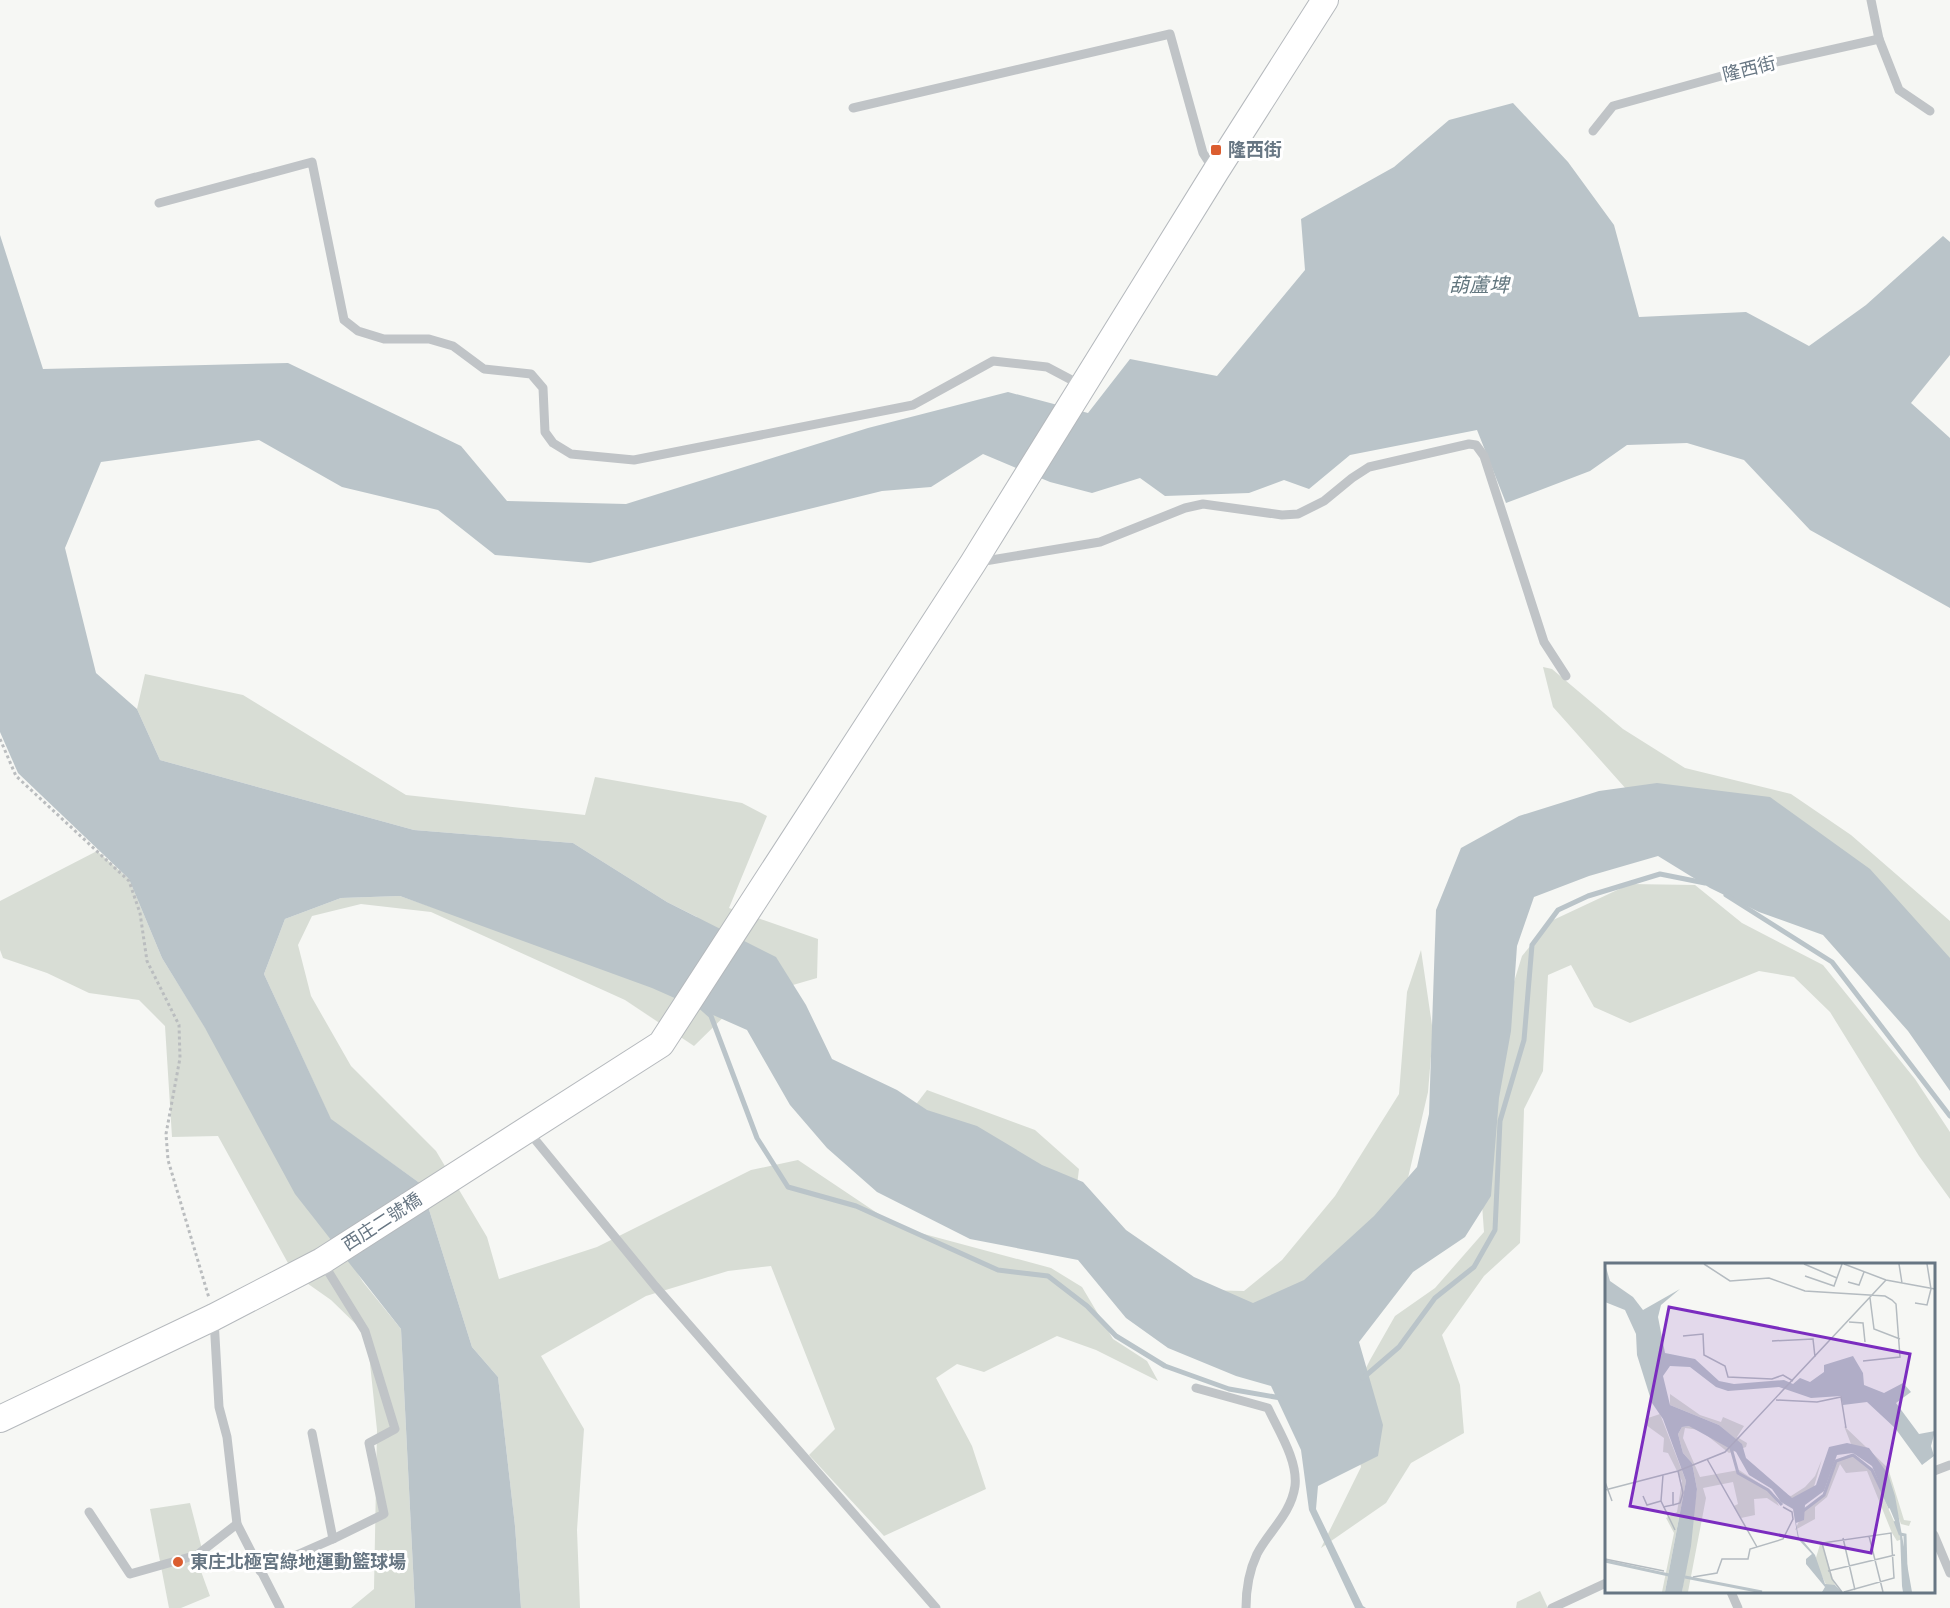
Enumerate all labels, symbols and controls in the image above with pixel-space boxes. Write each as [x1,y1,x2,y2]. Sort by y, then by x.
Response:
street label: 隆西街 [1720,52,1778,86]
place label: 隆西街 [1228,139,1282,161]
marker: 隆西街 [1209,143,1223,157]
water label: 葫蘆埤 [1449,274,1511,298]
street label: 西庄二號橋 [338,1188,426,1256]
inset map [1605,1263,1935,1593]
place label: 東庄北極宮綠地運動籃球場 [190,1551,406,1573]
marker: 東庄北極宮綠地運動籃球場 [171,1555,185,1569]

